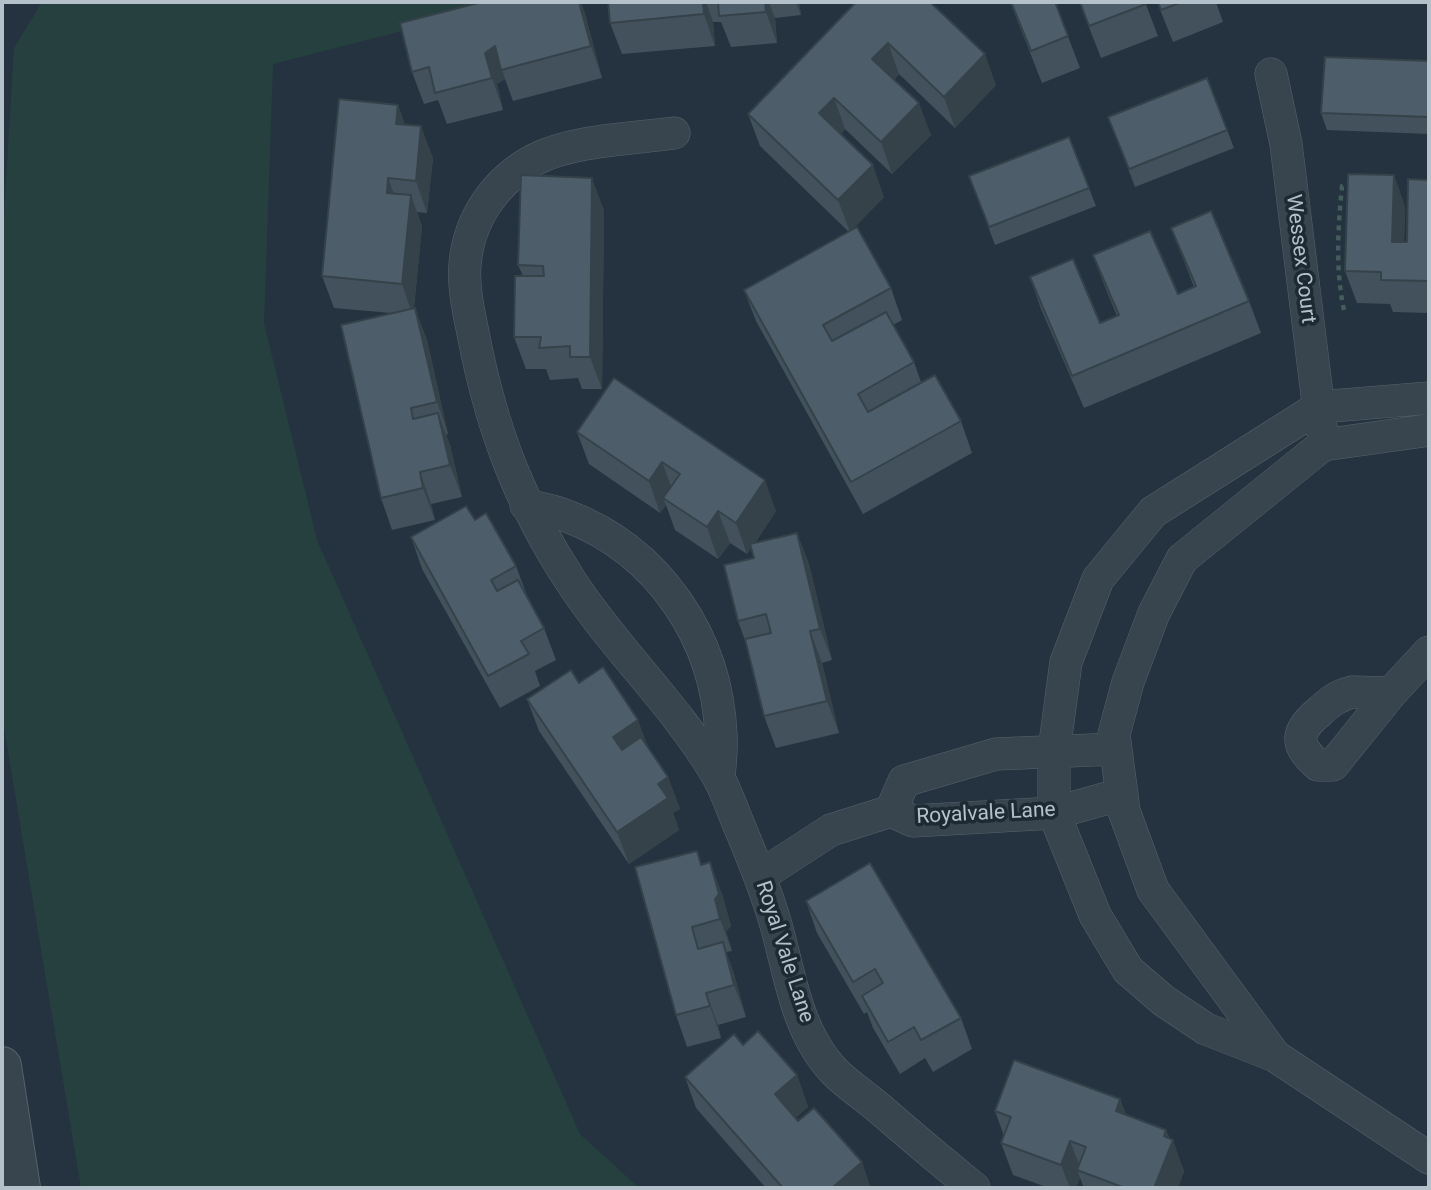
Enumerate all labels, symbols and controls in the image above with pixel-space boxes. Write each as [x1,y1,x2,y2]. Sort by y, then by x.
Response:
street label: Wessex Court [1280,193,1320,325]
street label: Royalvale Lane [916,798,1056,830]
street label: Royal Vale Lane [749,878,819,1026]

